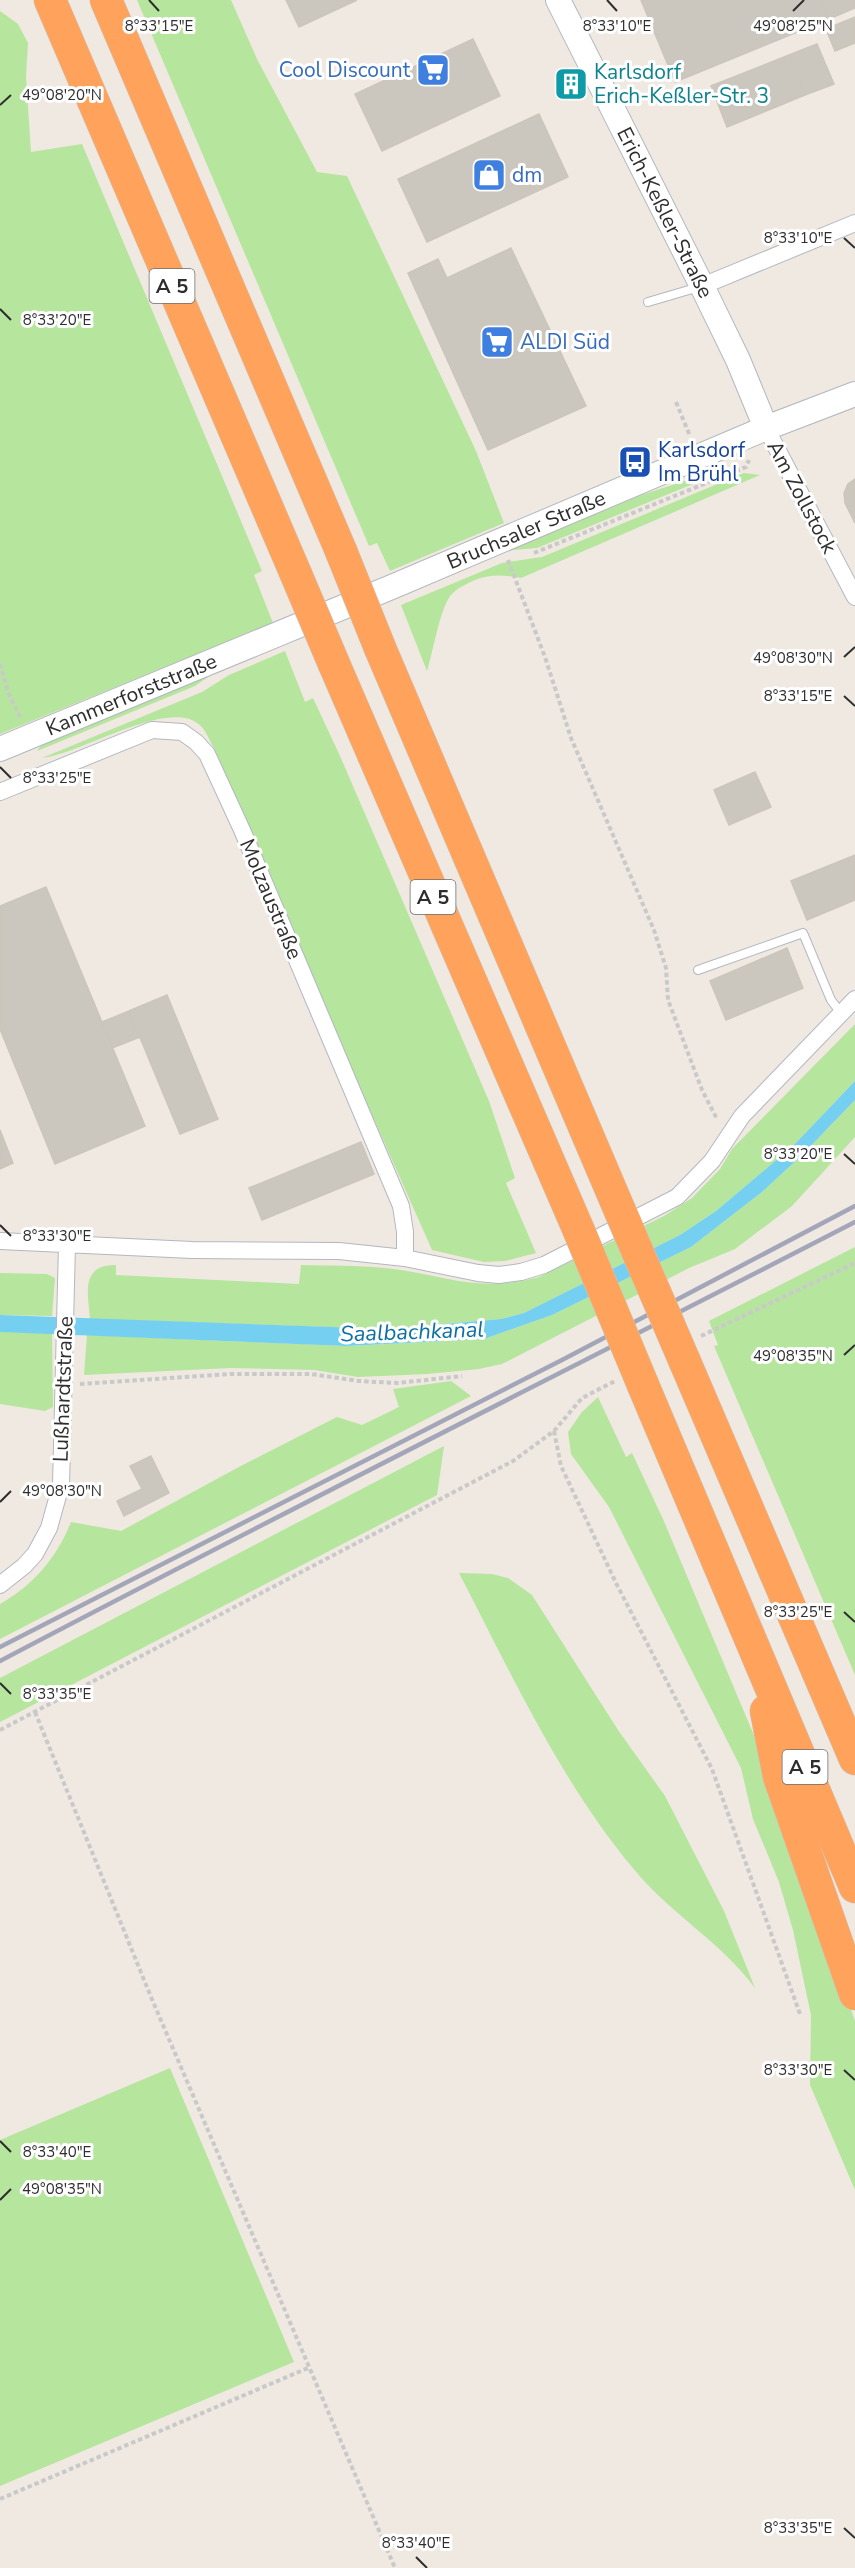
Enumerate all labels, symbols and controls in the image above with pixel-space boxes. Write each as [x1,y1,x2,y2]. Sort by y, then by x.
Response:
text: 8°33'15"E [125,16,193,36]
text: 8°33'10"E [583,16,651,36]
text: 49°08'25"N [753,16,833,36]
supermarket icon: Cool Discount [415,52,451,88]
place label: Cool Discount [279,56,411,84]
place label: Karlsdorf Erich-Keßler-Str. 3 [594,58,769,110]
building icon: Karlsdorf Erich-Keßler-Str. 3 [553,66,589,102]
text: 49°08'20"N [22,85,102,105]
street label: Erich-Keßler-Straße [610,122,720,303]
shop icon: dm [471,157,507,193]
place label: dm [512,161,542,189]
text: 8°33'10"E [764,228,832,248]
road number: A 5 [150,269,195,303]
text: 8°33'20"E [23,310,91,330]
supermarket icon: ALDI Süd [479,324,515,360]
place label: ALDI Süd [520,328,610,356]
place label: Karlsdorf Im Brühl [658,436,746,488]
street label: Am Zollstock [761,436,844,559]
bus stop icon: Karlsdorf Im Brühl [617,444,653,480]
street label: Bruchsaler Straße [443,484,610,576]
street label: Kammerforststraße [41,647,221,743]
text: 49°08'30"N [753,648,833,668]
text: 8°33'15"E [764,686,832,706]
text: 8°33'25"E [23,768,91,788]
street label: Molzaustraße [233,834,309,964]
road number: A 5 [410,880,456,914]
text: 8°33'20"E [764,1144,832,1164]
text: 8°33'30"E [23,1226,91,1246]
water label: Saalbachkanal [340,1315,484,1349]
street label: Lußhardtstraße [46,1316,80,1462]
text: 49°08'35"N [753,1346,833,1366]
text: 49°08'30"N [22,1481,102,1501]
text: 8°33'25"E [764,1602,832,1622]
text: 8°33'35"E [23,1684,91,1704]
road number: A 5 [782,1750,828,1784]
text: 8°33'30"E [764,2060,832,2080]
text: 8°33'40"E [23,2142,91,2162]
text: 49°08'35"N [22,2179,102,2199]
text: 8°33'35"E [764,2518,832,2538]
text: 8°33'40"E [382,2533,450,2553]

